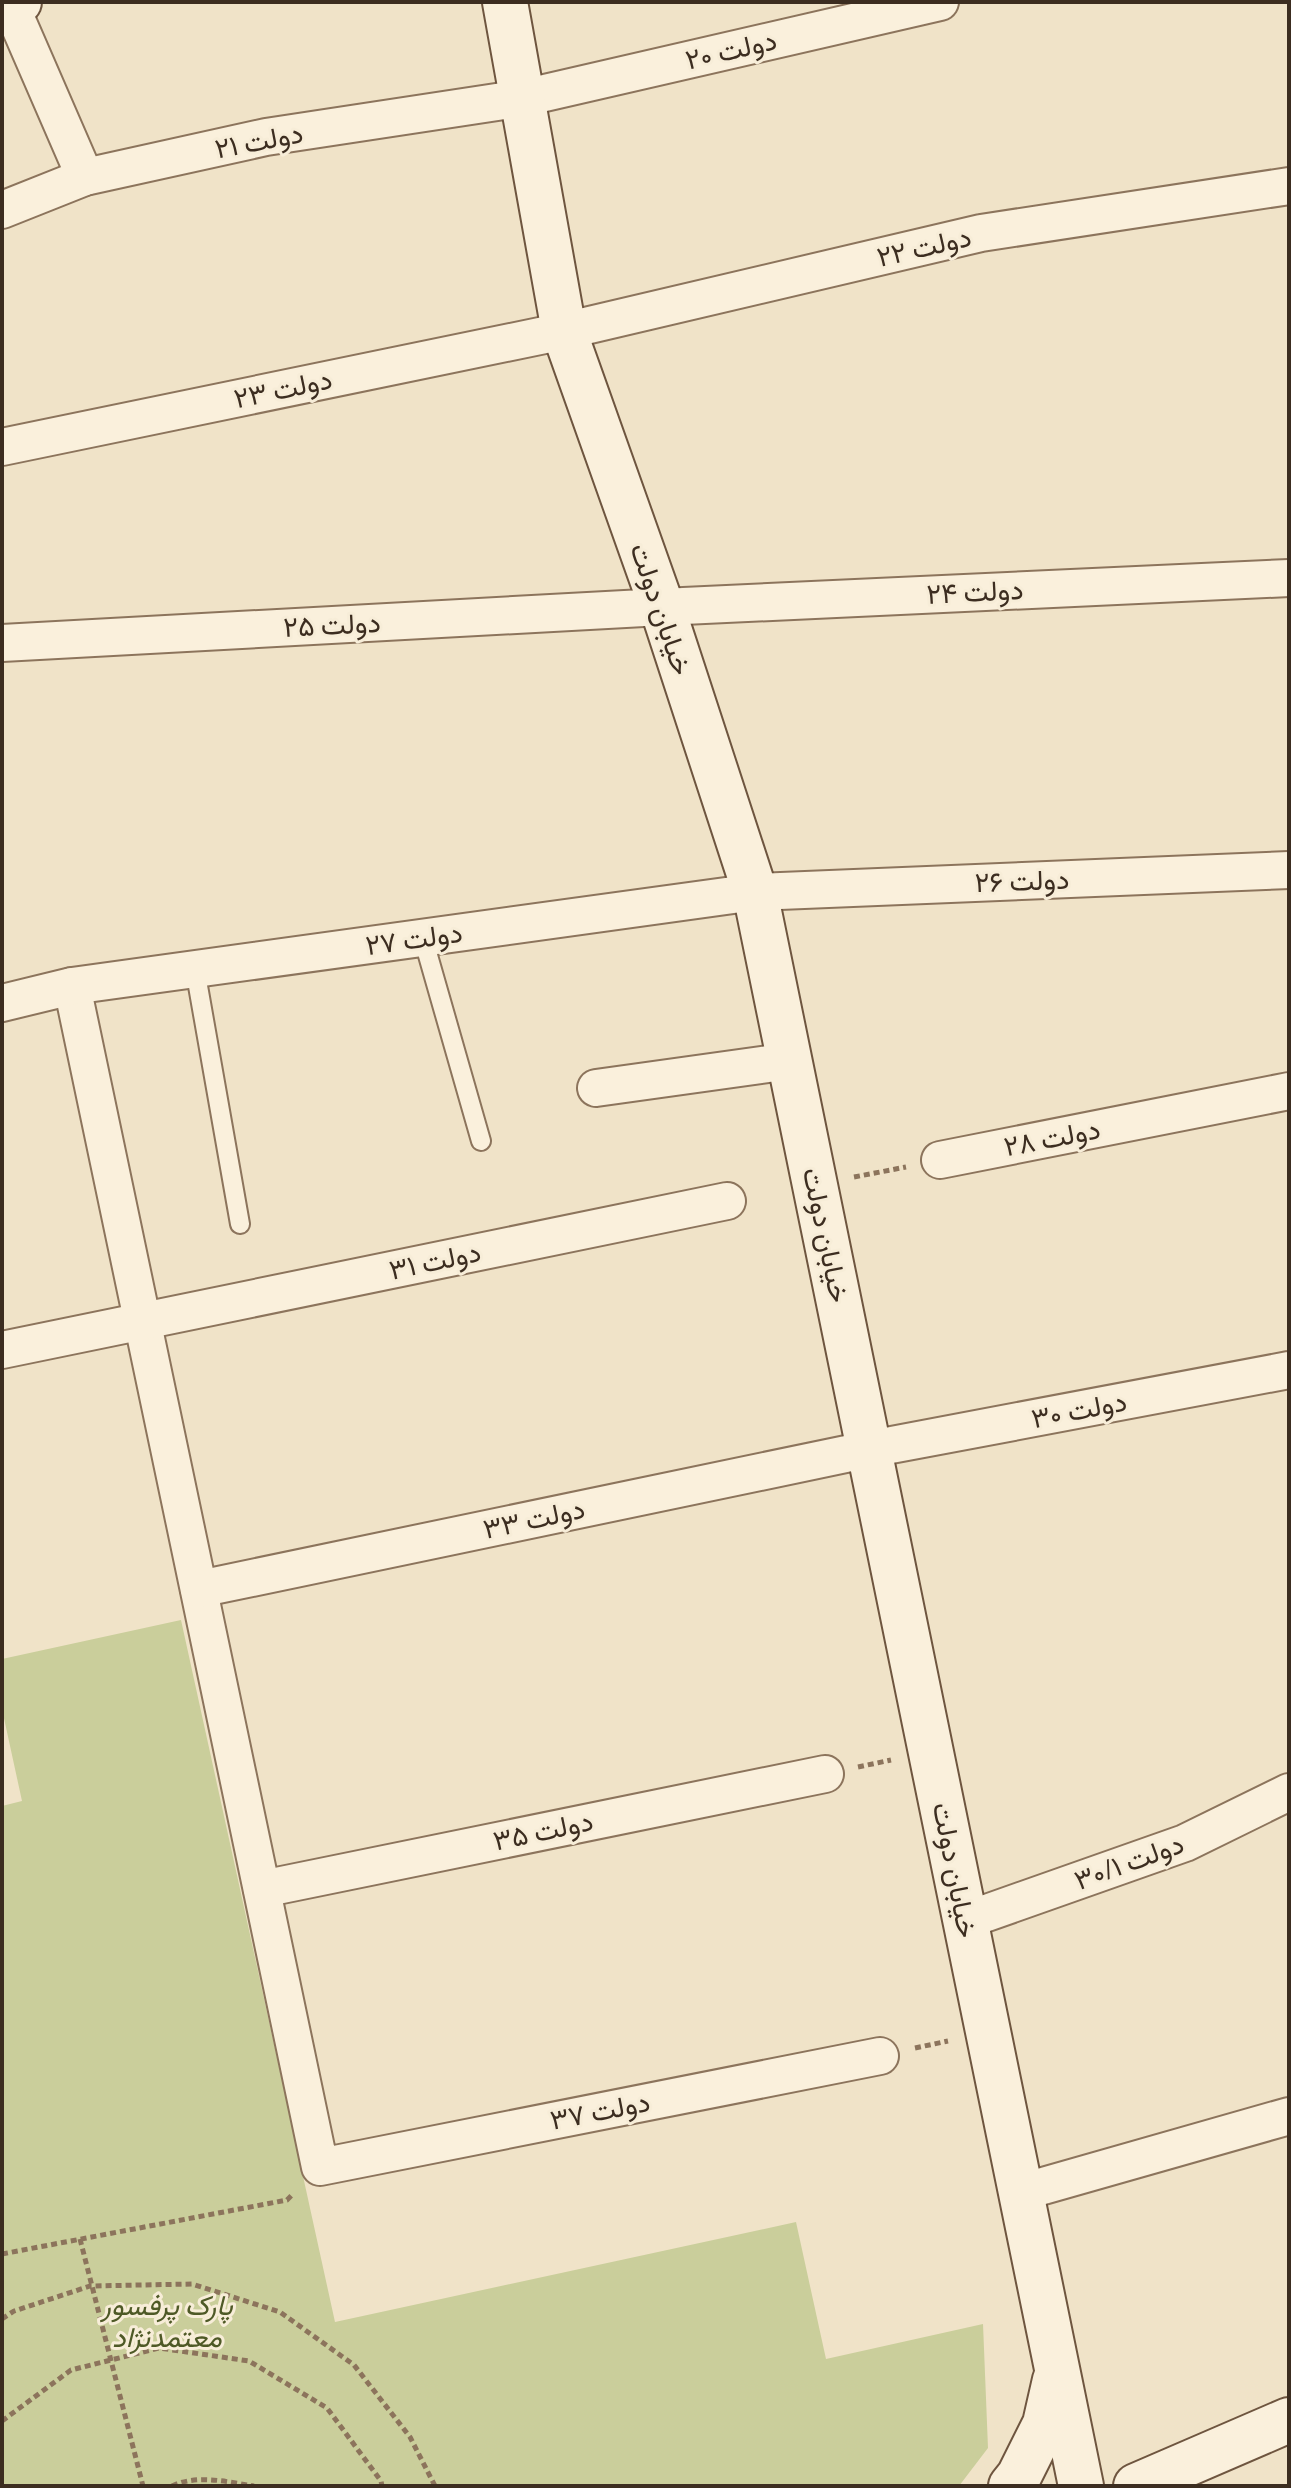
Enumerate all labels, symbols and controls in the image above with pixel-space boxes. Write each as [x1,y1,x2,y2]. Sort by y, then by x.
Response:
street label: دولت ۲۰ [682,23,780,77]
street label: دولت ۲۱ [212,116,306,167]
street label: دولت ۲۲ [874,220,975,275]
street label: دولت ۲۳ [231,363,335,416]
street label: خیابان دولت [622,539,699,679]
street label: دولت ۲۴ [926,573,1024,612]
street label: دولت ۲۵ [282,606,382,645]
street label: دولت ۲۶ [974,863,1070,900]
street label: دولت ۲۷ [363,916,465,963]
street label: دولت ۲۸ [1001,1113,1103,1164]
street label: خیابان دولت [795,1165,856,1306]
street label: دولت ۳۱ [386,1235,484,1288]
street label: دولت ۳۰ [1028,1385,1130,1436]
street label: دولت ۳۳ [480,1492,588,1547]
street label: خیابان دولت [925,1800,984,1941]
street label: دولت ۳۵ [490,1804,596,1859]
street label: دولت ۳۰/۱ [1070,1827,1189,1898]
street label: دولت ۳۷ [547,2085,653,2138]
park label: پارک پرفسور معتمدنژاد [100,2289,234,2355]

